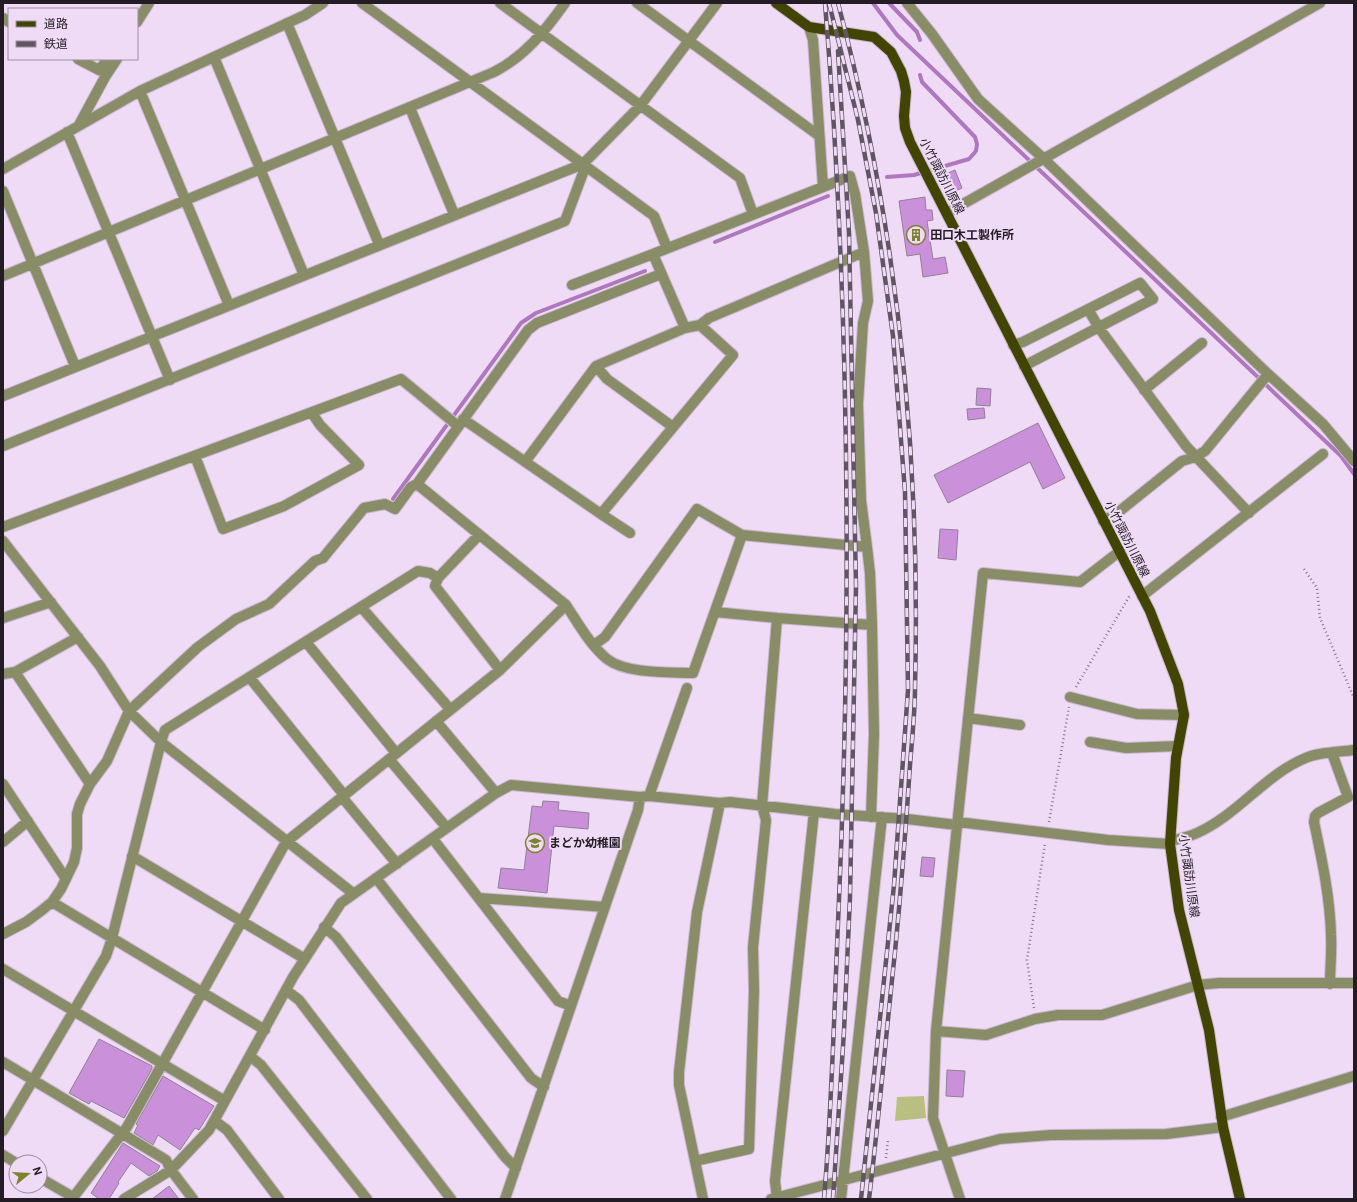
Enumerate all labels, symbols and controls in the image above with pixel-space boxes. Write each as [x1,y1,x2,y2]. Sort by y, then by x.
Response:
legend [8,8,138,60]
text: 道路 [44,17,68,31]
text: 鉄道 [44,37,68,51]
street label: 小竹諏訪川原線 [917,135,967,217]
building icon: 田口木工製作所 [905,224,927,246]
place label: 田口木工製作所 [930,228,1014,242]
street label: 小竹諏訪川原線 [1102,498,1152,580]
school or university icon: まどか幼稚園 [524,832,546,854]
street label: 小竹諏訪川原線 [1176,833,1202,919]
place label: まどか幼稚園 [549,836,621,850]
north arrow [8,1154,48,1194]
text: N [30,1165,44,1177]

